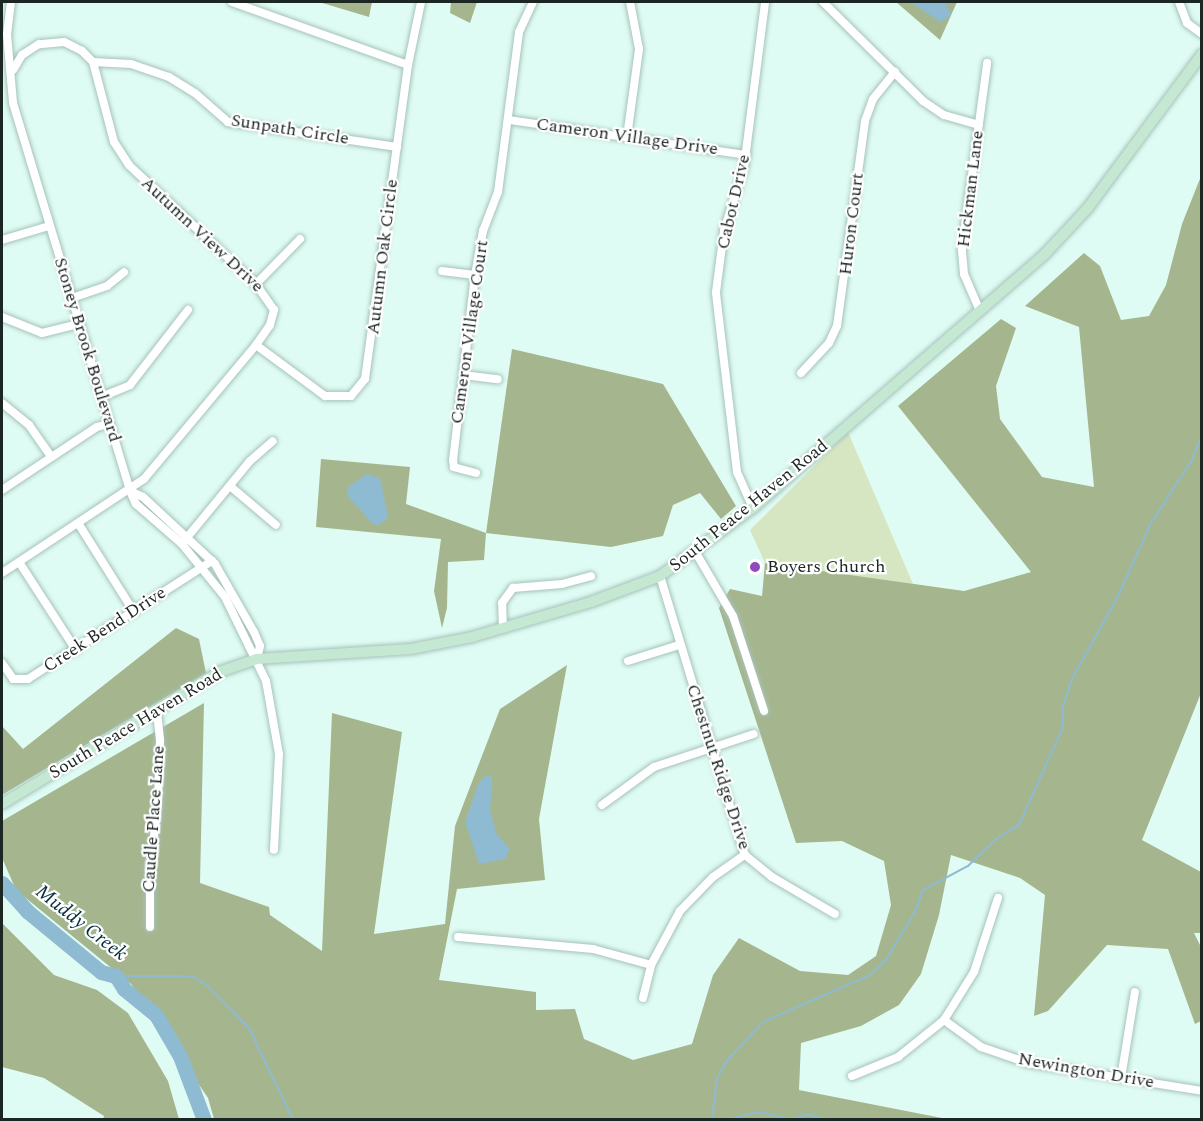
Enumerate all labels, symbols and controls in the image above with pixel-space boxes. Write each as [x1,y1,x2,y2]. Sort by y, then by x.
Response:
street label: Sunpath Circle [230,110,350,150]
street label: Cameron Village Drive [535,114,719,160]
street label: Hickman Lane [953,129,989,249]
street label: Cabot Drive [713,152,755,252]
street label: Huron Court [835,172,869,276]
street label: Autumn View Drive [136,173,268,297]
street label: Autumn Oak Circle [363,178,403,336]
street label: Cameron Village Court [446,239,494,425]
street label: Stoney Brook Boulevard [49,255,125,445]
street label: South Peace Haven Road [665,435,833,577]
place label: Boyers Church [767,556,885,578]
marker: Boyers Church [748,560,762,574]
street label: Creek Bend Drive [40,582,170,678]
street label: South Peace Haven Road [46,664,226,784]
street label: Chestnut Ridge Drive [681,682,755,852]
street label: Caudle Place Lane [138,745,170,893]
water label: Muddy Creek [30,880,132,966]
street label: Newington Drive [1016,1048,1156,1094]

